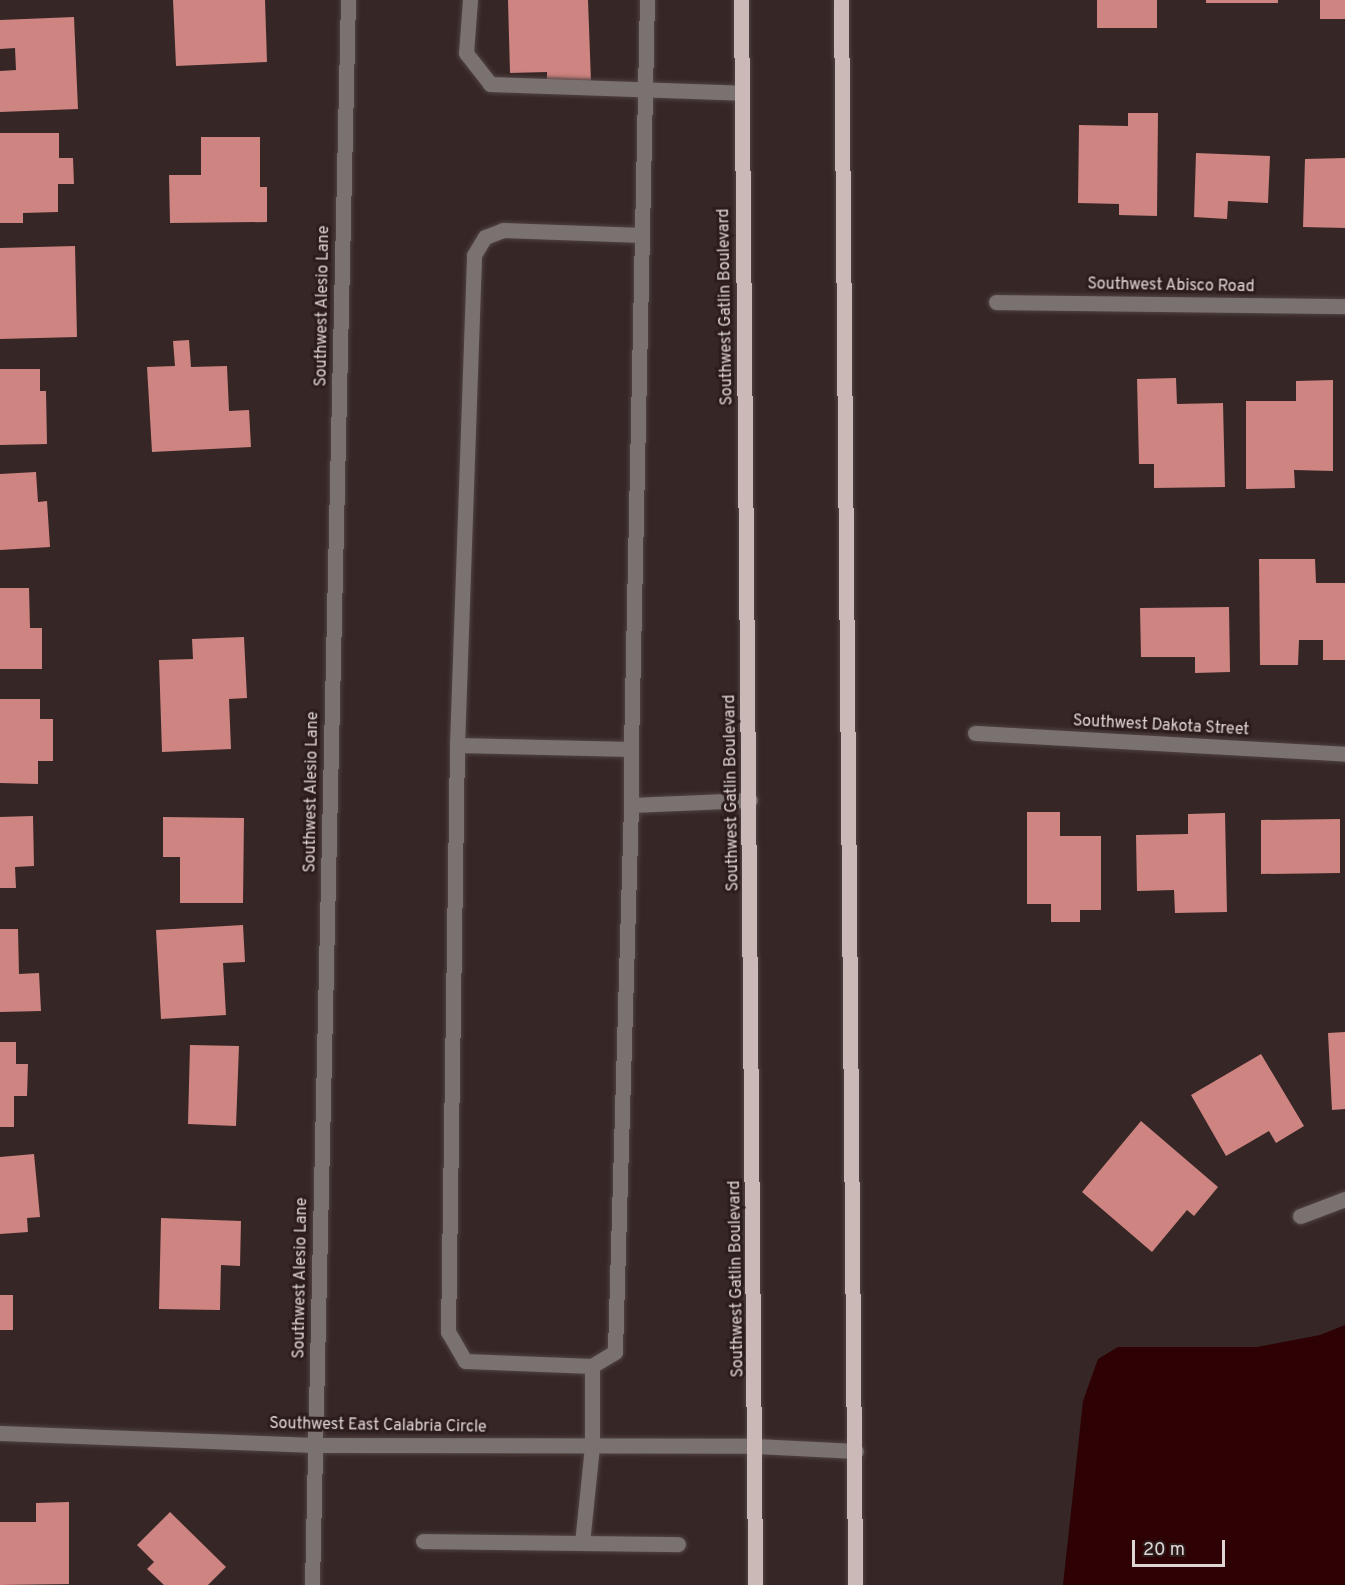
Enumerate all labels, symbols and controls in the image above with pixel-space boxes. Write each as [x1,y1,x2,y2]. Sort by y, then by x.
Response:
street label: Southwest Gatlin Boulevard [715,208,737,406]
street label: Southwest Alesio Lane [312,225,334,387]
street label: Southwest Abisco Road [1087,275,1255,297]
street label: Southwest Gatlin Boulevard [721,694,743,892]
street label: Southwest Alesio Lane [301,711,323,873]
street label: Southwest Dakota Street [1072,712,1250,740]
street label: Southwest Gatlin Boulevard [726,1180,748,1378]
street label: Southwest Alesio Lane [290,1197,312,1359]
street label: Southwest East Calabria Circle [269,1415,487,1437]
scale bar [1135,1528,1228,1566]
text: 20 m [1143,1539,1185,1562]

